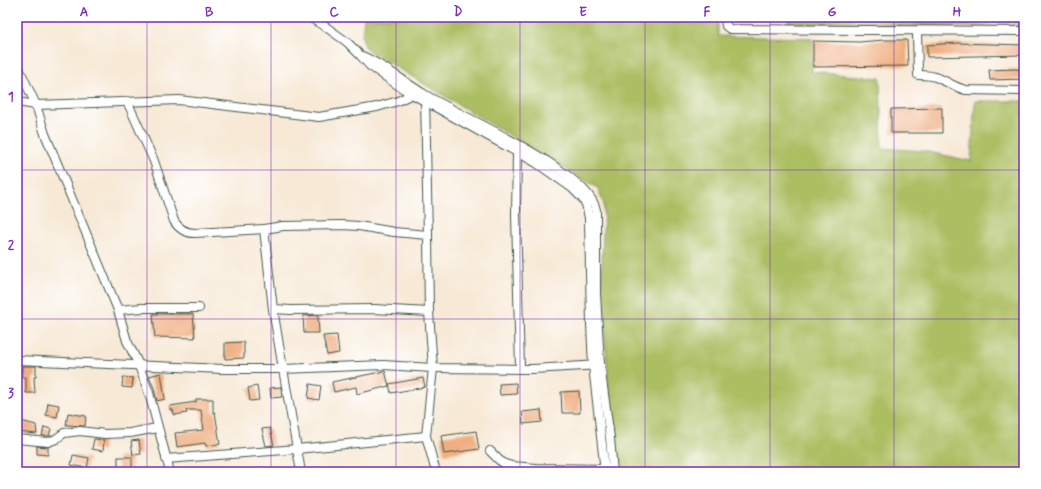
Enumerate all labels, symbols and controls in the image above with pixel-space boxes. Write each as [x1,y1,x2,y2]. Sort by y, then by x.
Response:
text: A [80,4,88,21]
text: B [205,4,214,21]
text: C [329,4,339,21]
text: D [454,4,463,21]
text: E [579,4,587,21]
text: F [704,4,711,21]
text: G [828,4,837,21]
text: H [953,4,962,21]
text: 1 [8,89,14,106]
text: 2 [8,237,15,254]
text: 3 [8,385,14,402]

